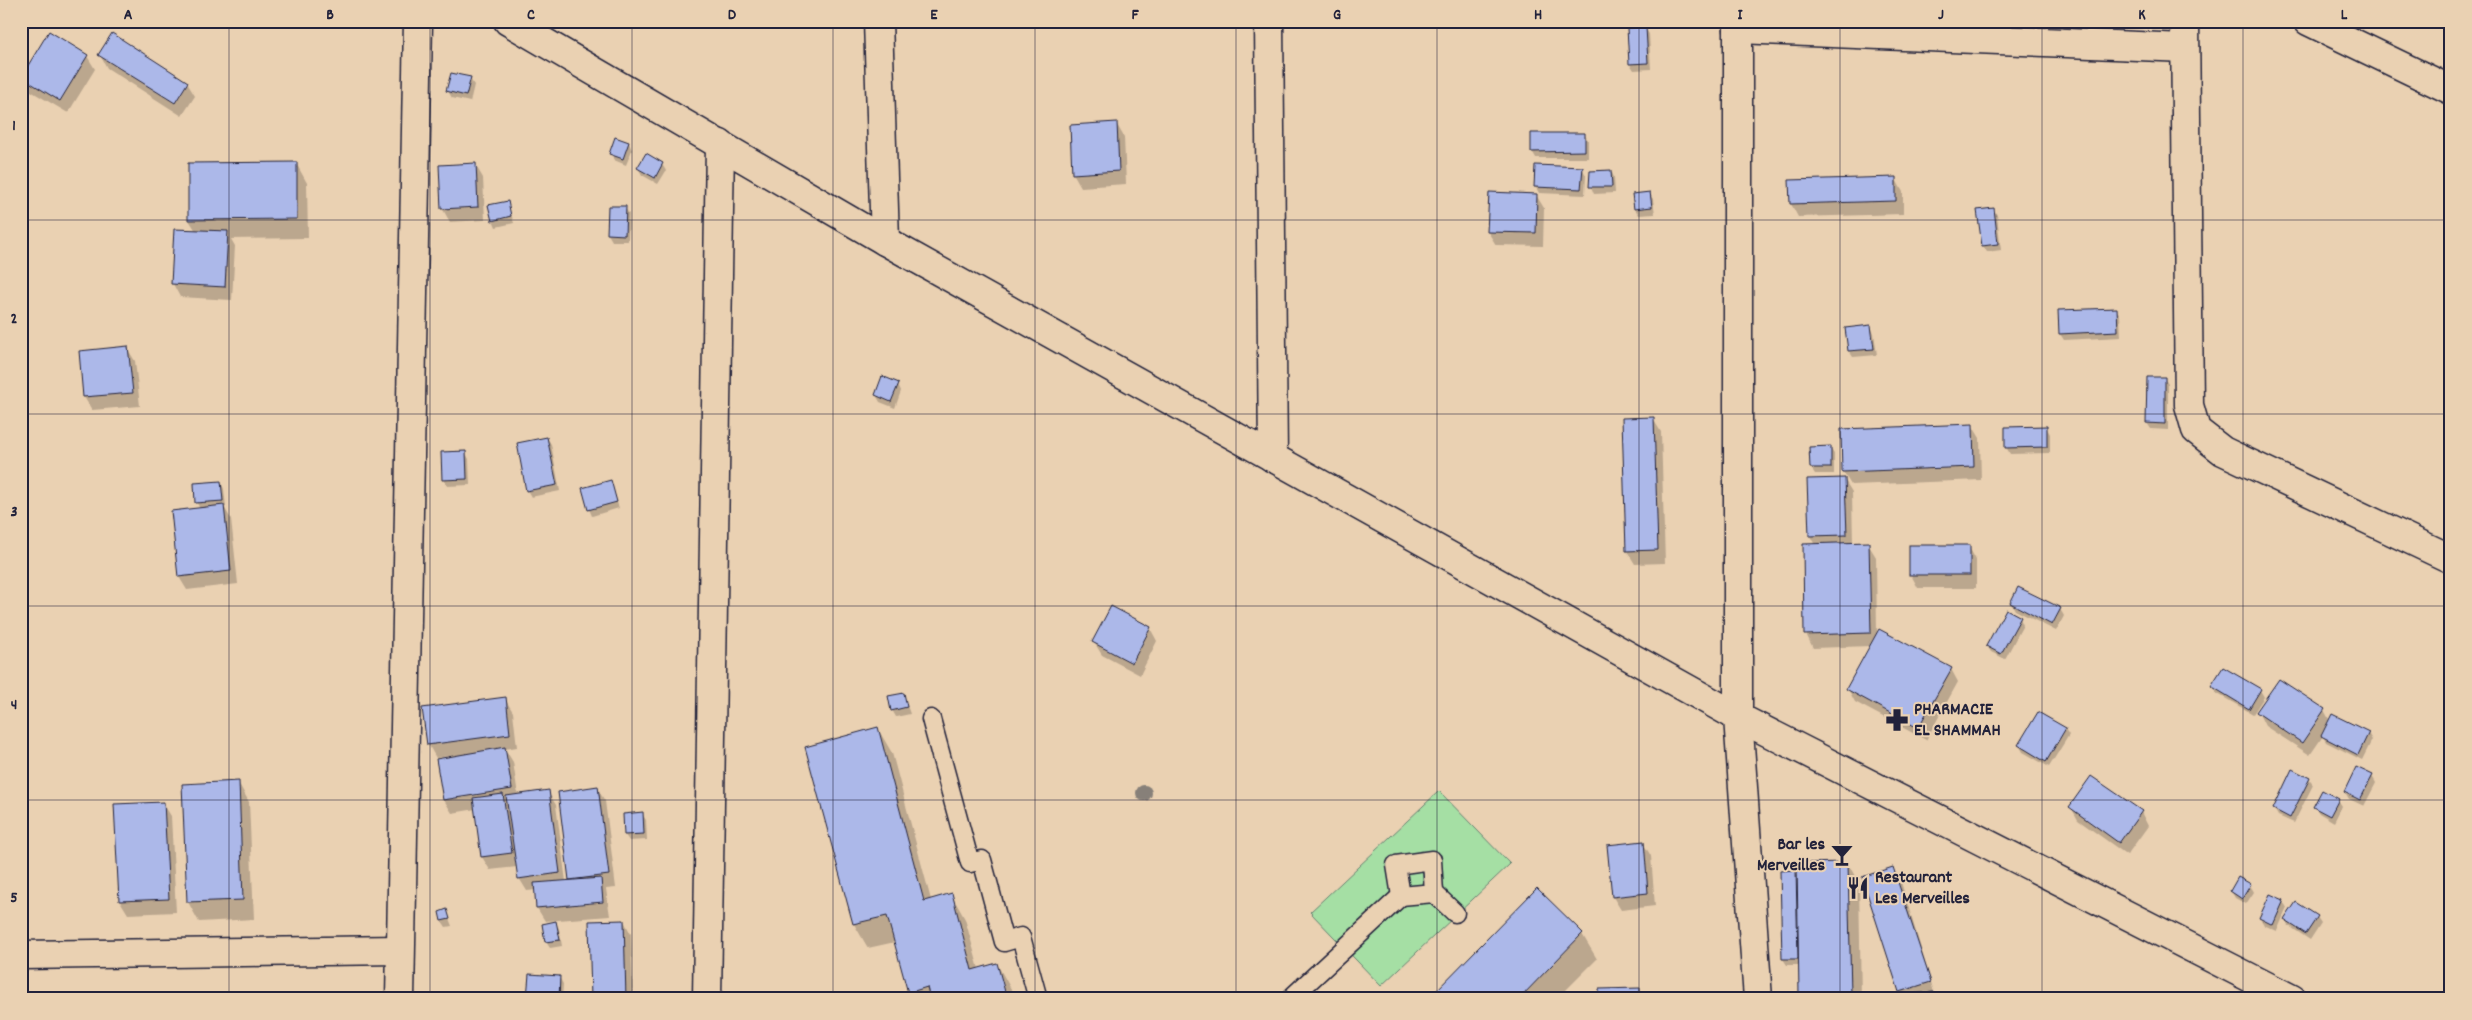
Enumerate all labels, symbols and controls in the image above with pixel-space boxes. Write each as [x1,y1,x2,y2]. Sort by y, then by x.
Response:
text: A [124,4,133,27]
text: B [326,4,334,27]
text: C [527,4,535,27]
text: D [728,4,737,27]
text: E [930,4,938,27]
text: F [1131,4,1139,27]
text: G [1333,4,1341,27]
text: H [1534,4,1542,27]
text: I [1738,4,1744,27]
text: J [1938,4,1944,27]
text: K [2138,4,2146,27]
text: L [2341,4,2348,27]
text: 1 [12,115,16,138]
text: 2 [11,308,18,331]
text: 3 [10,501,18,524]
text: 4 [11,694,17,717]
place label: PHARMACIE EL SHAMMAH [1914,698,2001,744]
pharmacy icon: PHARMACIE EL SHAMMAH [1884,707,1910,733]
place label: Bar les Merveilles [1757,833,1825,879]
bar icon: Bar les Merveilles [1829,842,1855,868]
place label: Restaurant Les Merveilles [1875,866,1970,912]
restaurant icon: Restaurant Les Merveilles [1845,875,1871,901]
text: 5 [10,887,18,910]

